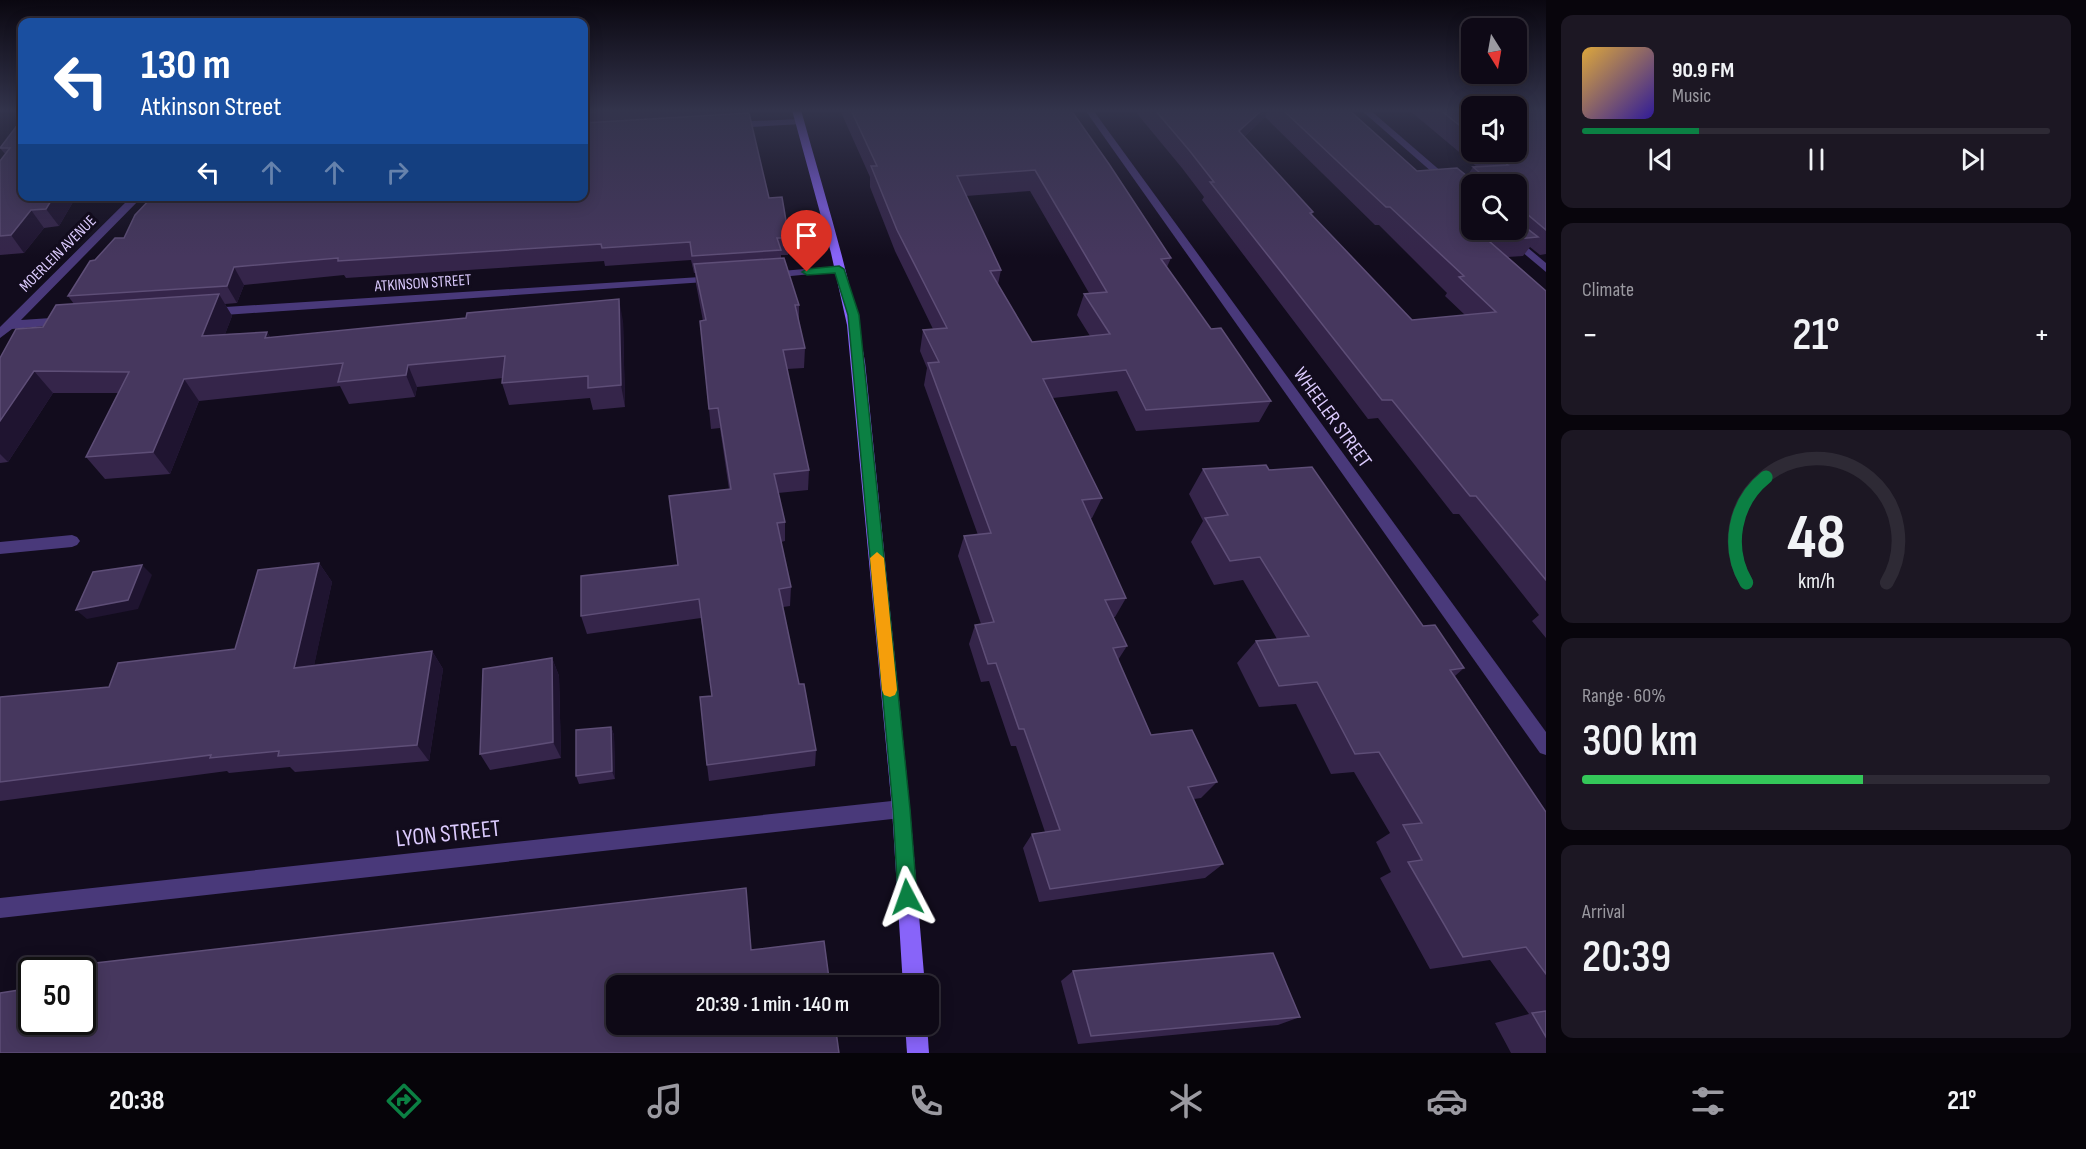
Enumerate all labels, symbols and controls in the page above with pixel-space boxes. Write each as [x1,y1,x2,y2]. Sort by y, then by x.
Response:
north arrow [1461,18,1527,84]
map controls [1461,18,1527,240]
text: 130 m [141,40,231,91]
icon: left [42,42,120,120]
text: 90.9 FM [1672,57,1734,84]
text: Music [1672,84,1711,108]
text: Atkinson Street [141,91,281,123]
button: sound [1461,96,1527,162]
icon: previous [1644,143,1677,176]
icon: pause [1800,143,1833,176]
icon: next [1956,143,1989,176]
icon: left [192,156,225,189]
icon: ahead [255,156,288,189]
icon: ahead [318,156,351,189]
icon: right [381,156,414,189]
button: search [1461,174,1527,240]
pin [781,210,832,272]
street label: MOERLEIN AVENUE [16,212,100,296]
icon: arrive [790,219,823,252]
street label: ATKINSON STREET [373,271,473,296]
text: Climate [1582,278,1634,302]
text: 21° [1792,308,1840,363]
text: − [1582,315,1598,355]
text: + [2034,315,2050,355]
street label: WHEELER STREET [1288,363,1377,472]
text: 48 [1787,502,1845,577]
text: km/h [1797,570,1835,595]
text: Range · 60% [1582,684,1666,708]
text: 300 km [1582,714,1698,769]
street label: LYON STREET [394,814,502,853]
position arrow [875,865,939,929]
text: Arrival [1582,900,1625,924]
text: 20:39 [1582,930,1671,985]
speed limit sign: 50 [18,957,96,1035]
text: 20:39 · 1 min · 140 m [696,991,849,1018]
icon: directions [383,1080,425,1122]
icon: music [644,1080,686,1122]
icon: phone [905,1080,947,1122]
icon: climate [1165,1080,1207,1122]
icon: car [1426,1080,1468,1122]
icon: filters [1687,1080,1729,1122]
text: 20:38 [109,1085,165,1117]
text: 21° [1947,1085,1977,1117]

